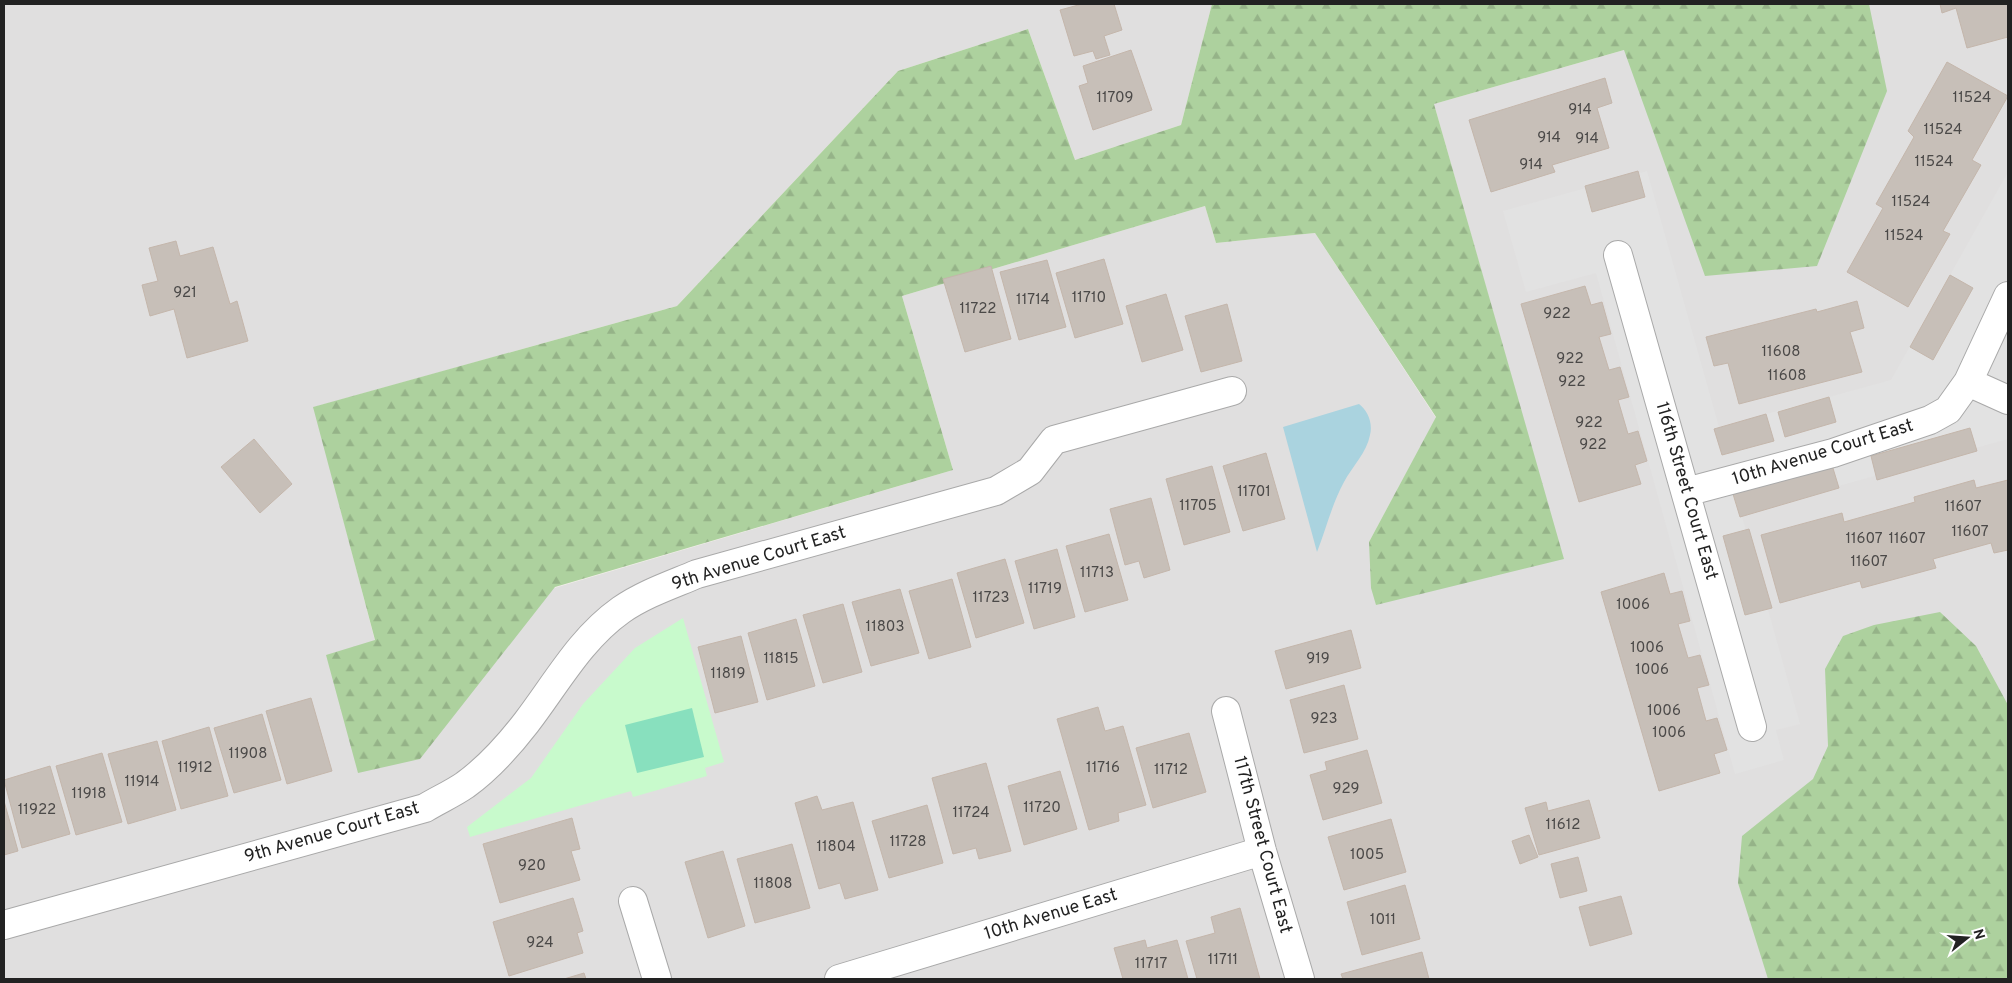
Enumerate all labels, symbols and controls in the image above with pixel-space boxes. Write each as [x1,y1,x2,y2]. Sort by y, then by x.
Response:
house number: 11709 [1096,89,1134,108]
house number: 11524 [1953,89,1991,108]
house number: 914 [1568,101,1592,120]
house number: 11524 [1924,121,1962,140]
house number: 914 [1537,129,1561,148]
house number: 914 [1575,130,1599,149]
house number: 11524 [1915,153,1953,172]
house number: 914 [1519,156,1543,175]
house number: 11524 [1892,193,1930,212]
house number: 11524 [1885,227,1923,246]
house number: 921 [173,284,197,303]
house number: 11710 [1072,289,1106,308]
house number: 11714 [1016,291,1050,310]
house number: 11722 [959,300,997,319]
house number: 922 [1543,305,1571,324]
house number: 11608 [1762,343,1800,362]
house number: 922 [1556,350,1584,369]
house number: 11608 [1768,367,1806,386]
house number: 922 [1558,373,1586,392]
street label: 116th Street Court East [1650,399,1722,583]
house number: 922 [1575,414,1603,433]
street label: 10th Avenue Court East [1730,414,1916,492]
house number: 922 [1579,436,1607,455]
house number: 11701 [1237,483,1271,502]
house number: 11705 [1179,497,1217,516]
house number: 11607 [1944,498,1982,517]
street label: 9th Avenue Court East [669,522,849,596]
house number: 11607 [1951,523,1989,542]
house number: 11607 [1845,530,1883,549]
house number: 11607 [1888,530,1926,549]
house number: 11607 [1850,553,1888,572]
house number: 11713 [1080,564,1114,583]
house number: 11719 [1028,580,1062,599]
house number: 11723 [973,589,1009,608]
house number: 1006 [1616,596,1650,615]
house number: 11803 [866,618,904,637]
house number: 1006 [1630,639,1664,658]
house number: 11815 [763,650,799,669]
house number: 919 [1306,650,1330,669]
house number: 1006 [1635,661,1669,680]
house number: 11819 [711,665,745,684]
house number: 1006 [1647,702,1681,721]
house number: 923 [1310,710,1338,729]
house number: 1006 [1652,724,1686,743]
house number: 11908 [229,745,267,764]
street label: 117th Street Court East [1227,754,1297,936]
house number: 11912 [178,759,212,778]
house number: 11716 [1086,759,1120,778]
house number: 11712 [1154,761,1188,780]
house number: 11914 [125,773,159,792]
house number: 929 [1332,780,1360,799]
house number: 11918 [72,785,106,804]
street label: 9th Avenue Court East [242,797,422,869]
house number: 11720 [1023,799,1061,818]
house number: 11922 [18,801,56,820]
house number: 11724 [952,804,990,823]
house number: 11612 [1546,816,1580,835]
house number: 11728 [889,833,927,852]
house number: 11804 [816,838,856,857]
house number: 1005 [1350,846,1384,865]
house number: 920 [518,857,546,876]
house number: 11808 [754,875,793,894]
street label: 10th Avenue East [982,884,1120,946]
house number: 1011 [1370,911,1396,930]
north arrow [1942,913,1992,963]
text: N [1968,927,1988,942]
house number: 924 [526,934,554,953]
house number: 11711 [1208,951,1238,970]
house number: 11717 [1135,955,1167,974]

